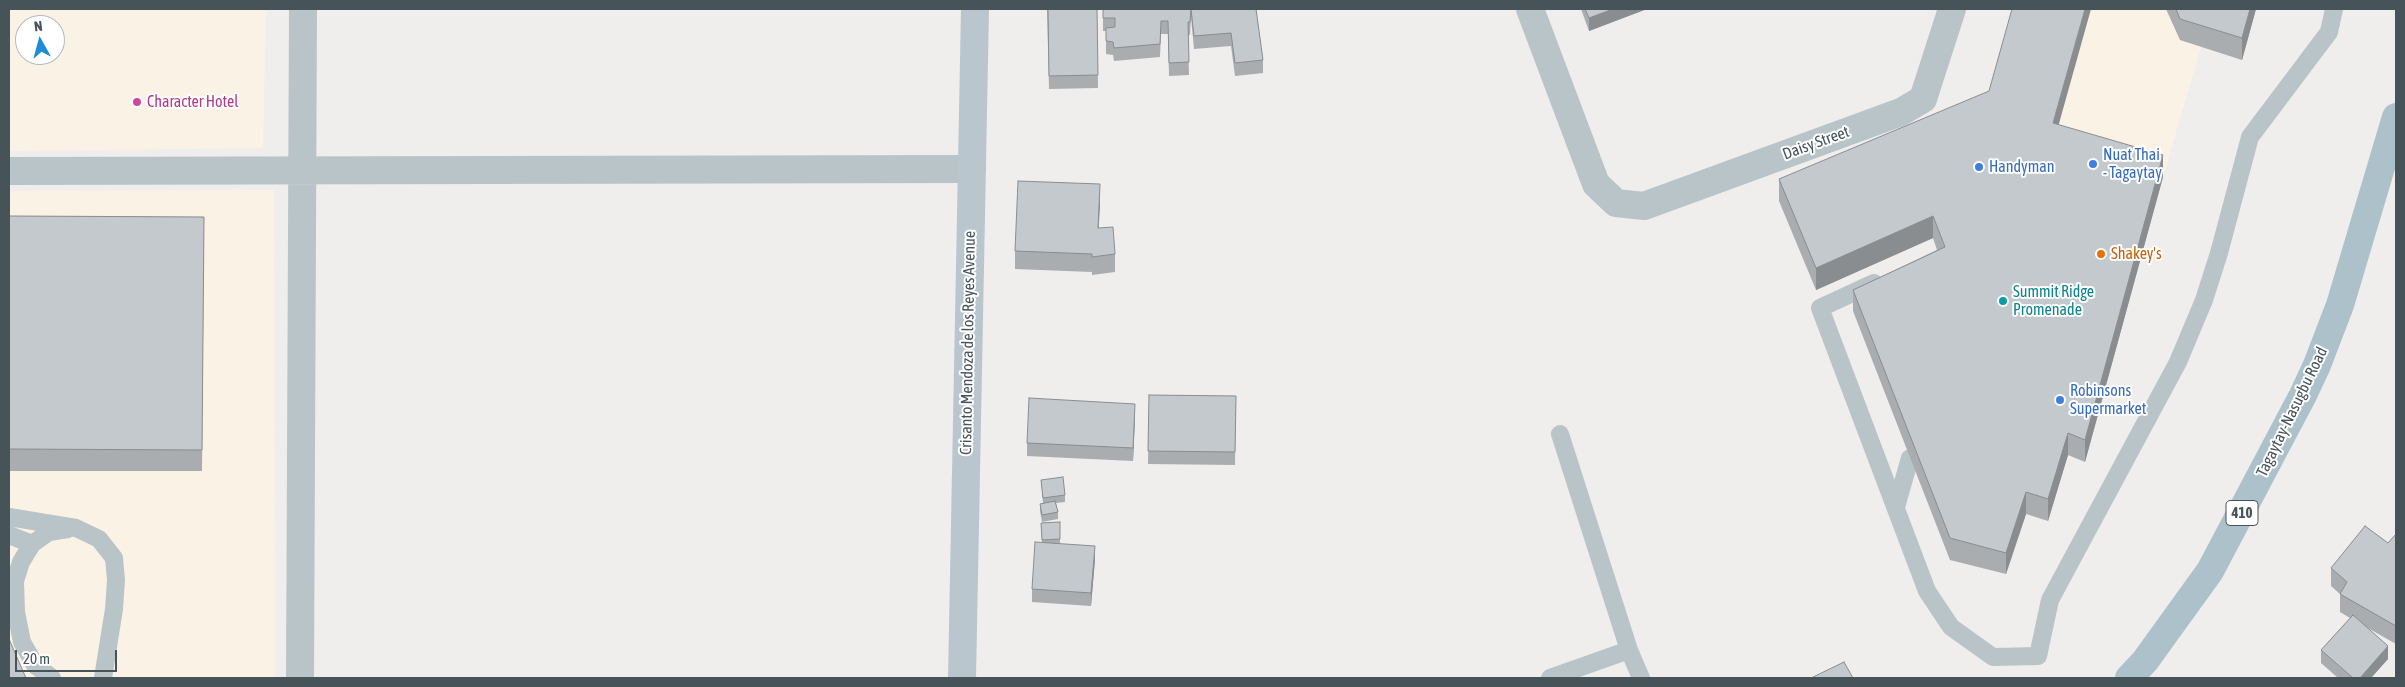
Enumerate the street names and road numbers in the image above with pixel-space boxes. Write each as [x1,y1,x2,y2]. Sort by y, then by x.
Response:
street label: Daisy Street [1780,122,1852,164]
street label: Crisanto Mendoza de los Reyes Avenue [956,231,980,455]
street label: Tagaytay-Nasugbu Road [2252,344,2332,480]
road number: 410 [2226,500,2258,526]

